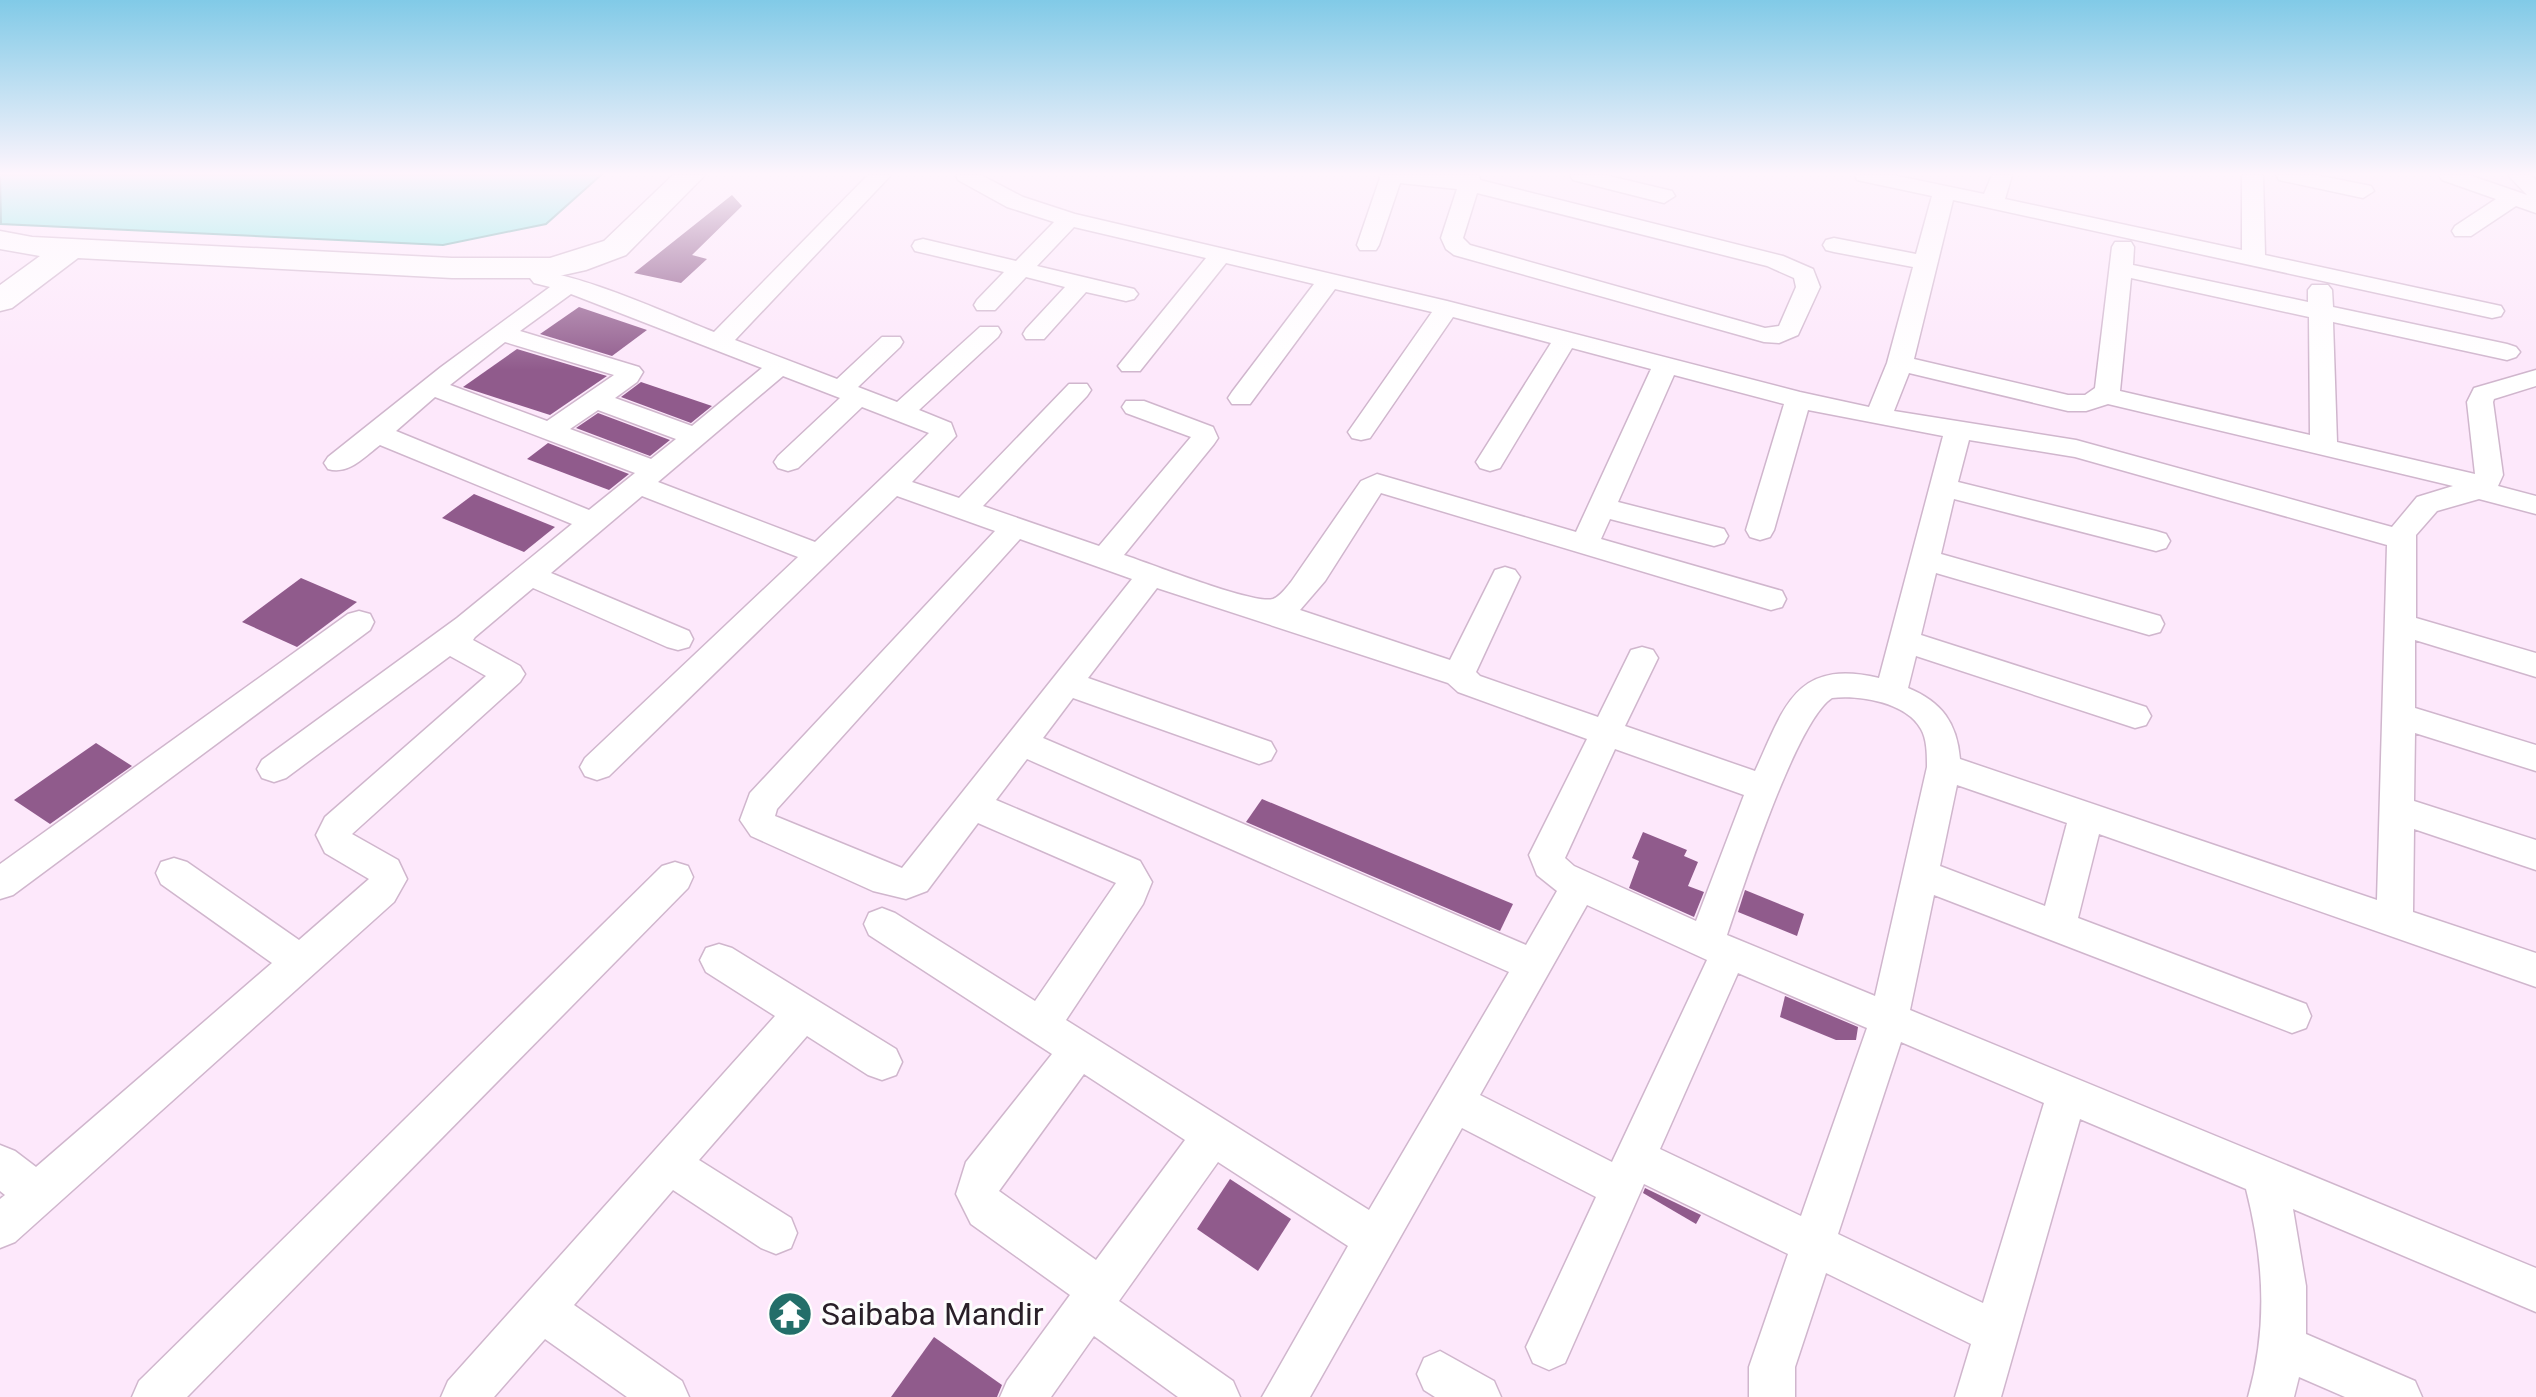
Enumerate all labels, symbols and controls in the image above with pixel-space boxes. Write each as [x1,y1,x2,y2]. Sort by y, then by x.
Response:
temple icon: Saibaba Mandir [766,1290,814,1338]
place label: Saibaba Mandir [821,1295,1044,1333]

